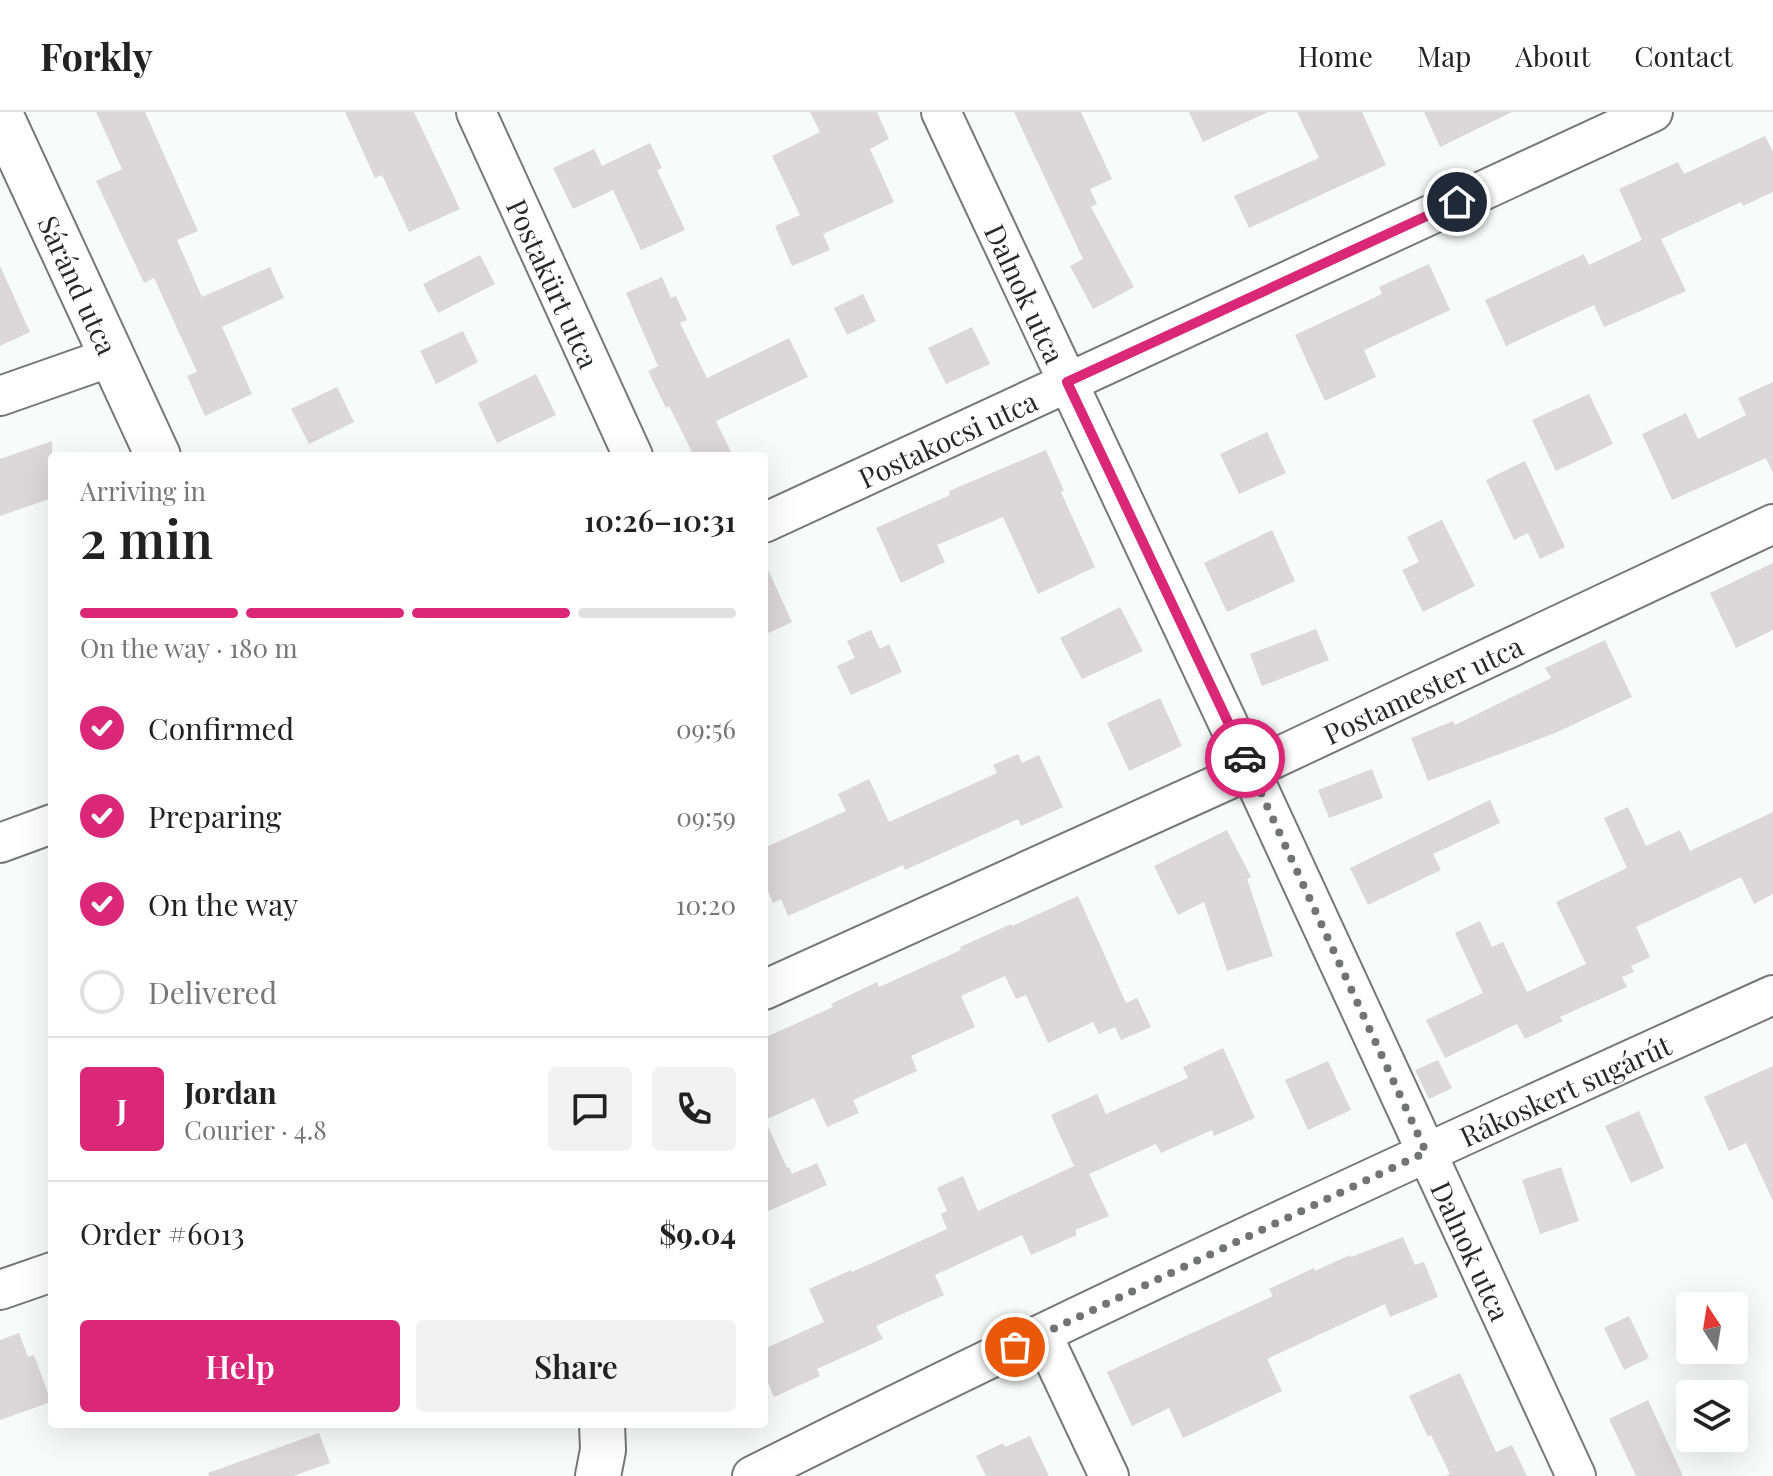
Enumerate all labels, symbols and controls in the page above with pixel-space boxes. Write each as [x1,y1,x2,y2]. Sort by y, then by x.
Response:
text: Forkly [40,30,153,81]
text: Home [1298,37,1373,74]
text: Map [1417,37,1471,74]
text: About [1515,37,1590,74]
text: Contact [1634,37,1733,74]
pin [1423,168,1491,236]
icon: home [1435,180,1479,224]
street label: Postakürt utca [499,192,609,374]
street label: Sáránd utca [31,209,127,360]
street label: Dalnok utca [977,217,1075,369]
street label: Postakocsi utca [852,381,1043,496]
text: Arriving in [80,473,206,508]
text: 10:26–10:31 [584,500,736,540]
text: 2 min [80,503,213,572]
street label: Postamester utca [1317,626,1528,752]
text: On the way · 180 m [80,630,298,665]
icon: check [80,706,124,750]
text: Confirmed [148,708,294,748]
text: 09:56 [676,711,736,746]
courier [1205,718,1285,798]
icon: car [1223,736,1267,780]
icon: check [80,794,124,838]
text: Preparing [148,796,281,836]
text: 09:59 [676,799,736,834]
icon: check [80,882,124,926]
text: On the way [148,884,298,924]
text: 10:20 [676,887,736,922]
text: Delivered [148,972,277,1012]
street label: Rákoskert sugárút [1453,1025,1677,1154]
button: chat [548,1067,632,1151]
button: phone [652,1067,736,1151]
text: Jordan [184,1072,277,1112]
text: J [117,1089,127,1129]
text: Courier · 4.8 [184,1112,327,1147]
street label: Dalnok utca [1424,1175,1520,1326]
text: Order #6013 [80,1213,245,1253]
text: $9.04 [659,1213,736,1253]
north arrow [1676,1292,1748,1364]
map controls [1676,1292,1748,1452]
pin [981,1313,1049,1381]
button: Help [80,1320,400,1412]
button: Share [416,1320,736,1412]
icon: bag [993,1325,1037,1369]
button: layers [1676,1380,1748,1452]

